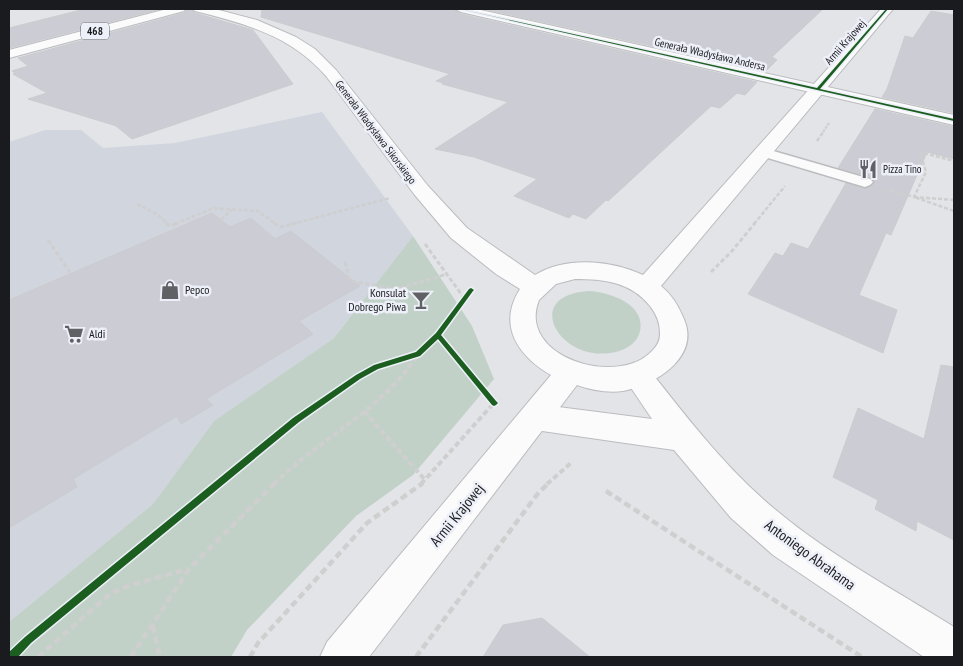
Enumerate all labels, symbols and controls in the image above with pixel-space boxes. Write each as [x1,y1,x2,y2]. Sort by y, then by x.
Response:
street label: Armii Krajowej [822,16,868,68]
road number: 468 [81,22,109,40]
street label: Generała Władysława Andersa [653,34,767,74]
street label: Generała Władysława Sikorskiego [332,77,420,187]
restaurant icon: Pizza Tino [857,158,879,180]
place label: Pizza Tino [883,162,922,176]
shop icon: Pepco [159,279,181,301]
place label: Pepco [185,282,210,297]
place label: Konsulat Dobrego Piwa [348,285,407,314]
bar icon: Konsulat Dobrego Piwa [410,289,432,311]
supermarket icon: Aldi [63,323,85,345]
place label: Aldi [89,326,105,341]
street label: Armii Krajowej [425,479,488,550]
street label: Antoniego Abrahama [761,515,860,594]

